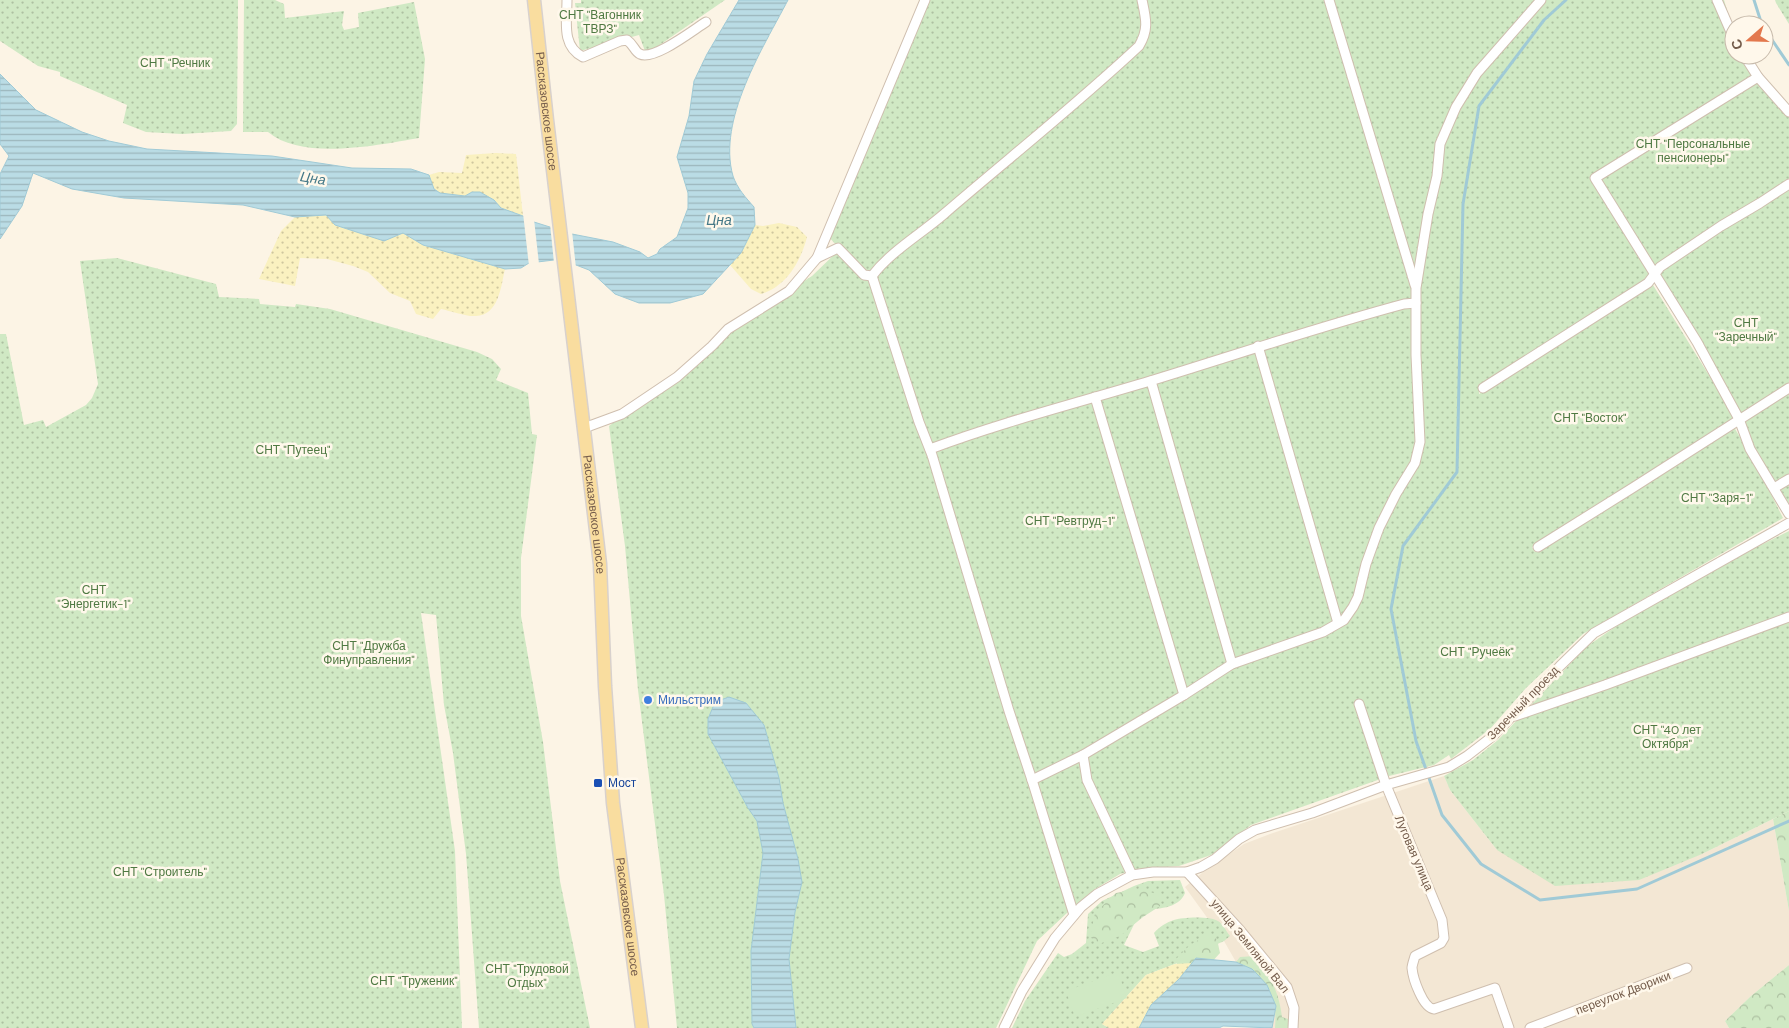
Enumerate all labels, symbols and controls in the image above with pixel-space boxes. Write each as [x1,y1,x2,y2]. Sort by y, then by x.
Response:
park label: СНТ "Вагонник ТВРЗ" [559,7,642,37]
north arrow [1724,15,1774,65]
text: С [1727,37,1747,52]
street label: Рассказовское шоссе [532,51,561,172]
park label: СНТ "Речник [140,55,211,71]
park label: СНТ "Персональные пенсионеры" [1636,136,1751,166]
water label: Цна [299,167,327,189]
water label: Цна [706,211,732,229]
park label: СНТ "Заречный" [1715,315,1778,345]
park label: СНТ "Восток" [1554,410,1627,426]
park label: СНТ "Путеец" [255,442,331,458]
street label: Рассказовское шоссе [579,454,608,575]
park label: СНТ "Заря-1" [1681,490,1754,506]
park label: СНТ "Ревтруд-1" [1025,513,1115,529]
park label: СНТ "Энергетик-1" [57,582,131,612]
park label: СНТ "Дружба Финуправления" [323,638,415,668]
park label: СНТ "Ручеёк" [1440,644,1514,660]
street label: Заречный проезд [1484,663,1562,743]
place label: Мильстрим [658,692,721,708]
marker: Мильстрим [642,694,654,706]
park label: СНТ "40 лет Октября" [1633,722,1702,752]
place label: Мост [608,775,637,791]
marker: Мост [592,777,604,789]
street label: Луговая улица [1391,813,1437,893]
street label: Рассказовское шоссе [612,856,643,977]
park label: СНТ "Строитель" [113,864,207,880]
street label: улица Земляной Вал [1207,896,1293,996]
park label: СНТ "Трудовой Отдых" [485,961,569,991]
street label: переулок Дворики [1573,967,1673,1019]
park label: СНТ "Труженик" [370,973,458,989]

